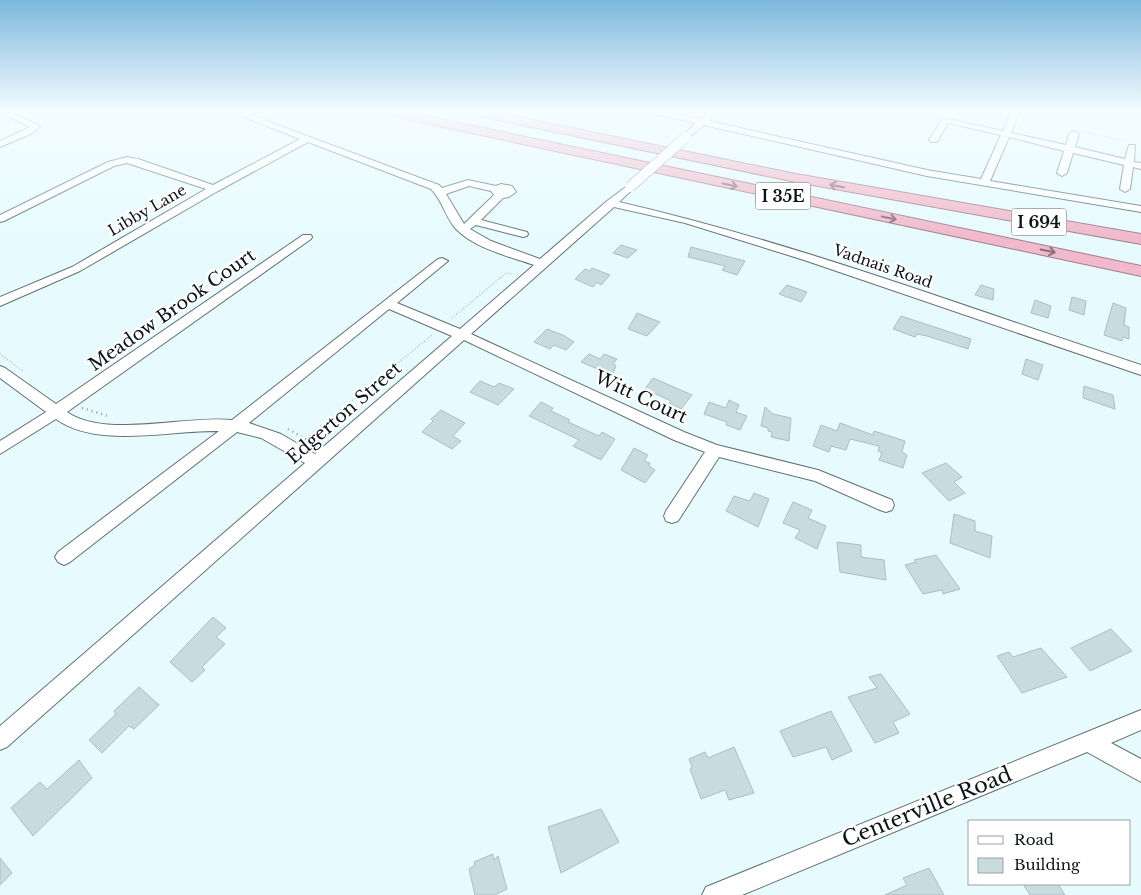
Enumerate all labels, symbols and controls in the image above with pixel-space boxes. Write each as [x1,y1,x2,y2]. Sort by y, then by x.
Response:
street label: Libby Lane [105,180,189,240]
one-way arrow [721,181,737,190]
one-way arrow [829,181,845,191]
road number: I 35E [756,182,810,210]
road number: I 694 [1012,208,1066,236]
one-way arrow [880,214,896,223]
street label: Vadnais Road [830,240,935,292]
street label: Meadow Brook Court [84,244,260,376]
one-way arrow [1039,247,1055,257]
street label: Edgerton Street [282,357,406,469]
street label: Witt Court [590,366,691,428]
street label: Centerville Road [838,761,1016,853]
legend [968,820,1131,885]
text: Road [1014,830,1054,849]
text: Building [1014,855,1081,874]

